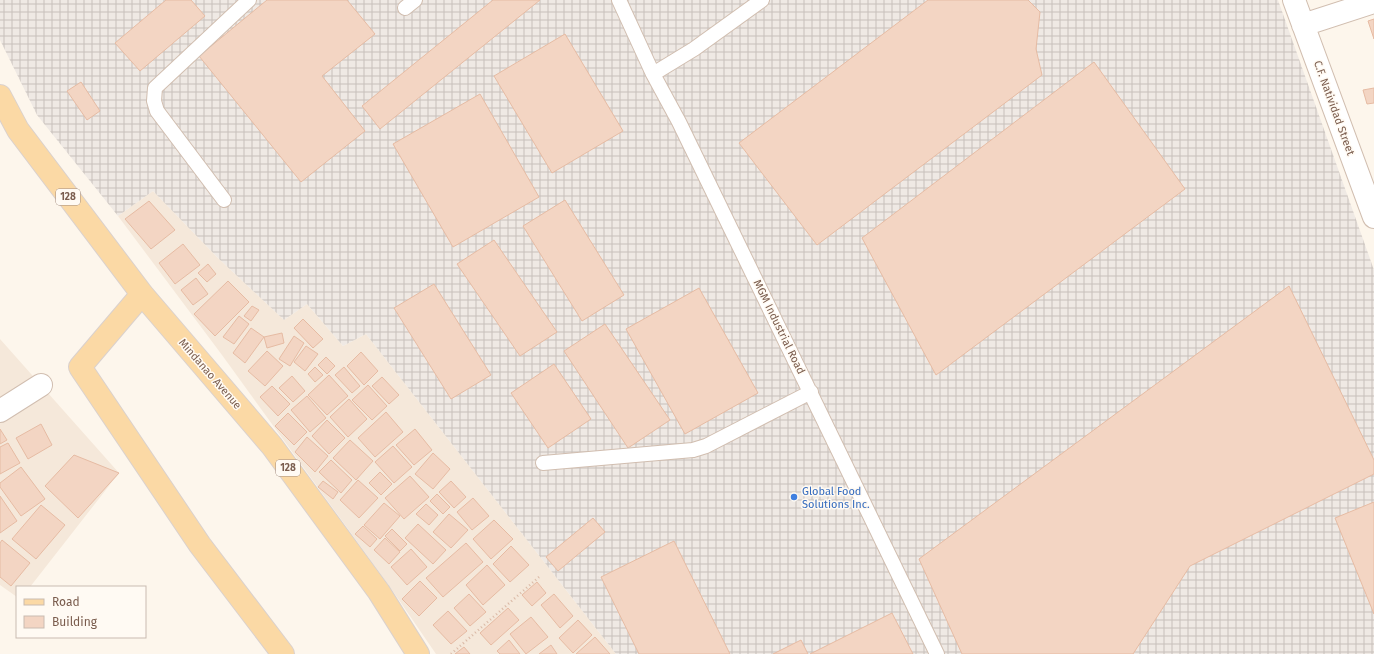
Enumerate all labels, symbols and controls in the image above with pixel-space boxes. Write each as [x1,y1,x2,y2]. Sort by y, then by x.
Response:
street label: C.F. Natividad Street [1311,59,1357,157]
road number: 128 [56,189,80,205]
street label: MGM Industrial Road [750,278,808,376]
street label: Mindanao Avenue [176,336,244,412]
road number: 128 [276,460,300,476]
place label: Global Food Solutions Inc. [802,485,870,511]
marker: Global Food Solutions Inc. [789,492,799,502]
legend [16,586,146,638]
text: Road [52,595,80,609]
text: Building [52,615,98,629]

